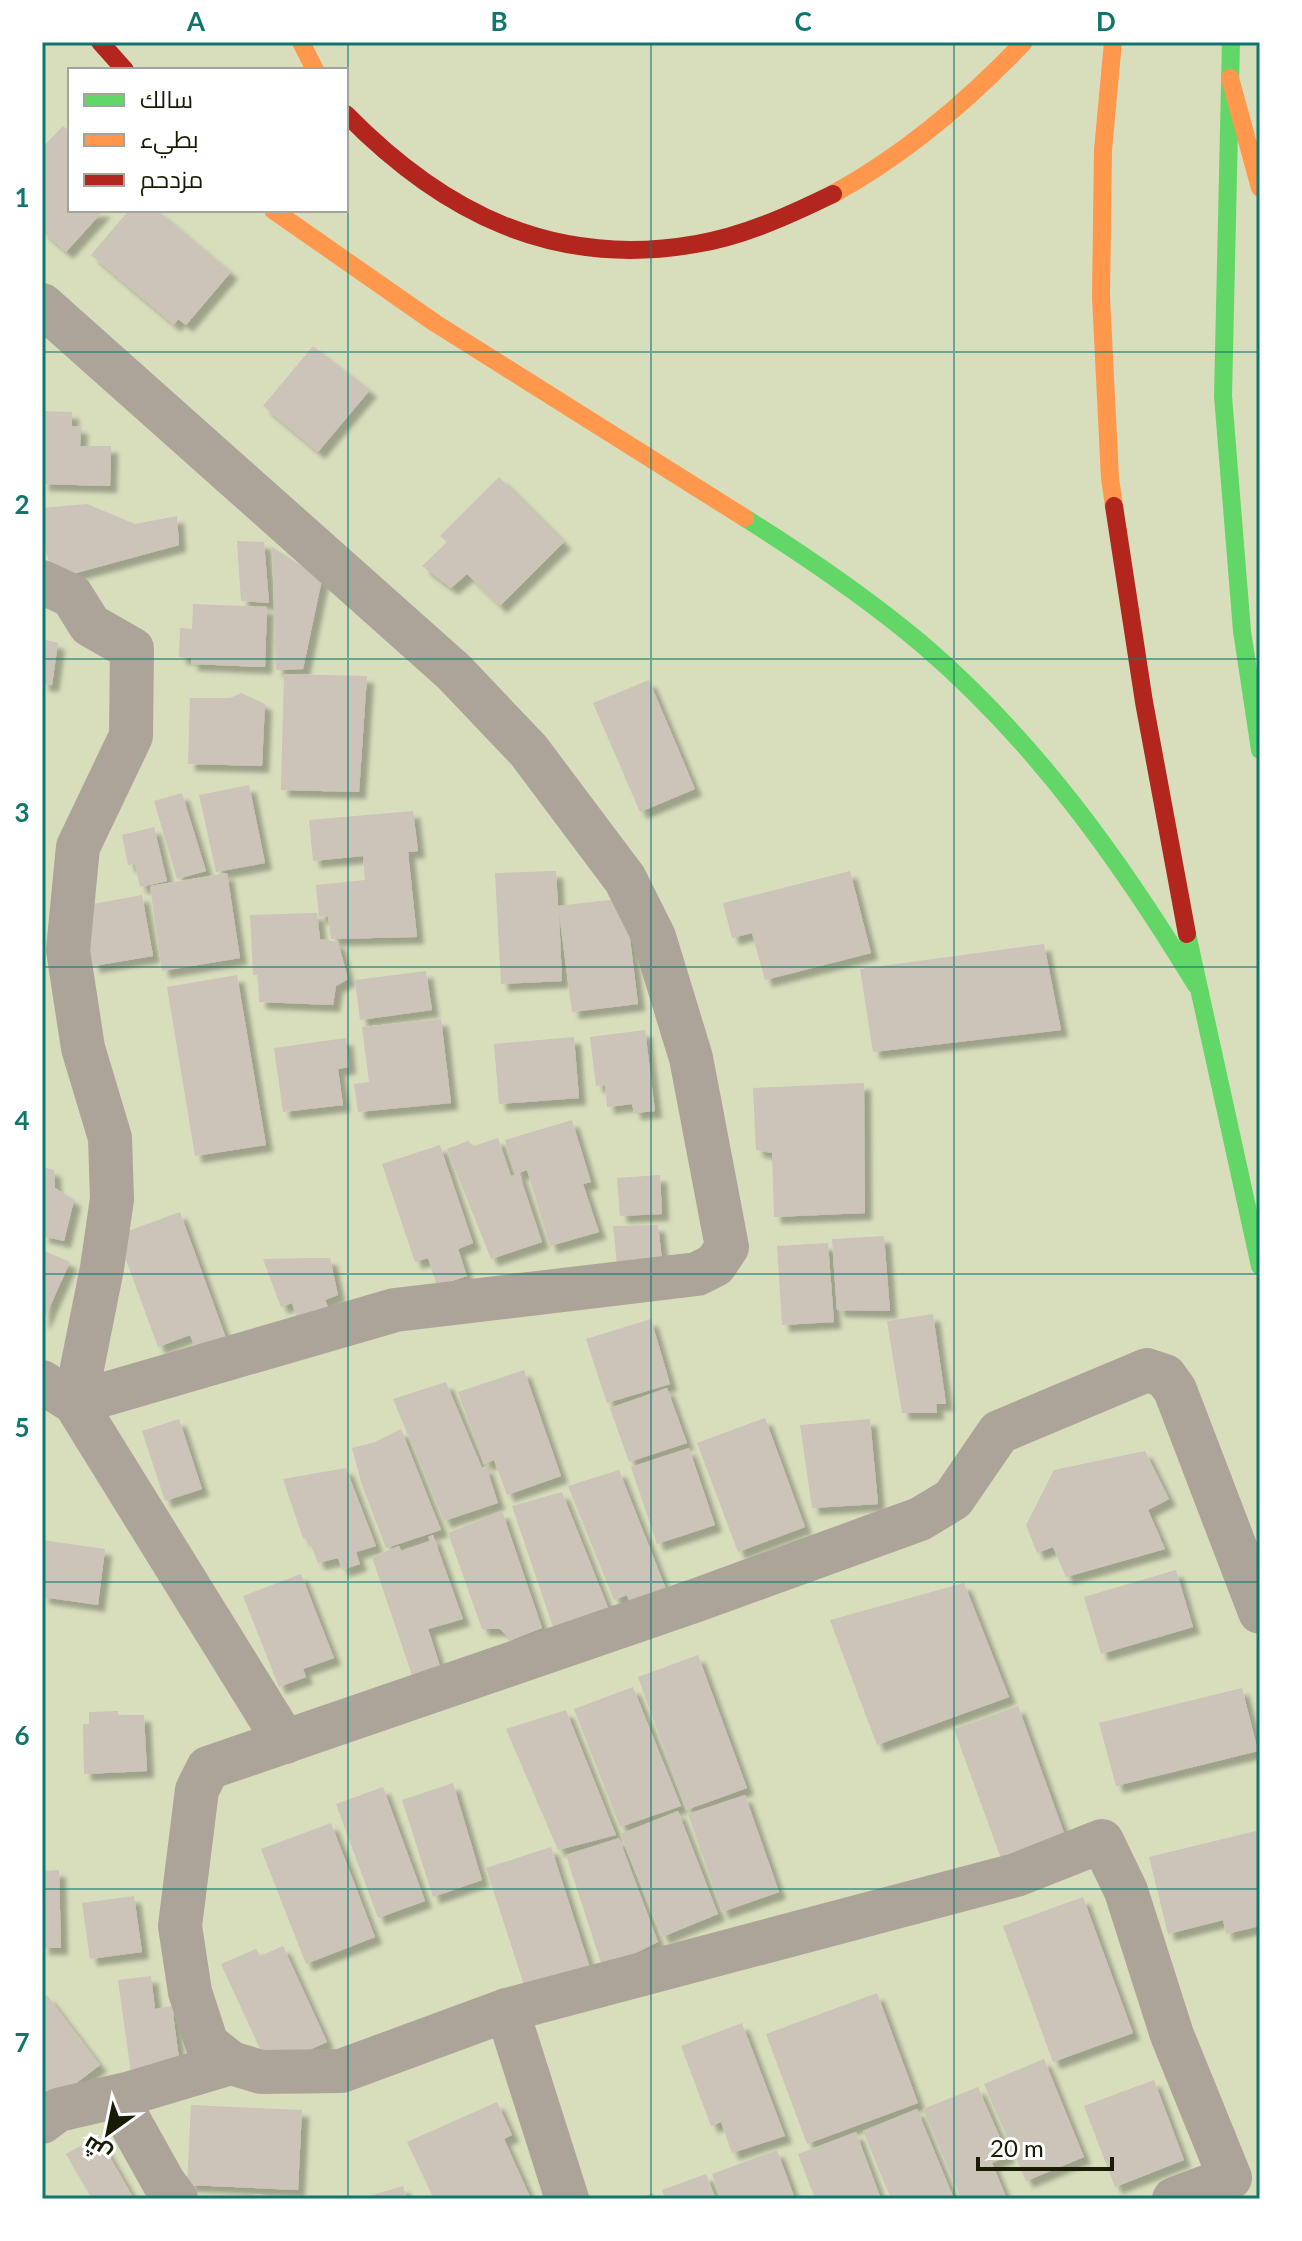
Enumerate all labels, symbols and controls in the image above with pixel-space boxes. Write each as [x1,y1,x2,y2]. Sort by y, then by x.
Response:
text: A [186,5,206,37]
text: B [490,5,508,37]
text: C [794,5,812,37]
text: D [1096,5,1116,37]
legend [68,68,348,212]
text: سالك [140,84,193,113]
text: بطيء [140,124,199,159]
text: مزدحم [140,164,203,196]
text: 1 [14,181,30,213]
text: 2 [14,488,30,520]
text: 3 [14,796,30,828]
text: 4 [14,1104,30,1136]
text: 5 [14,1411,30,1443]
text: 6 [14,1719,30,1751]
text: 7 [14,2026,30,2058]
north arrow [68,2093,148,2173]
scale bar [978,2121,1112,2171]
text: ش [78,2130,117,2169]
text: 20 m [990,2133,1044,2162]

